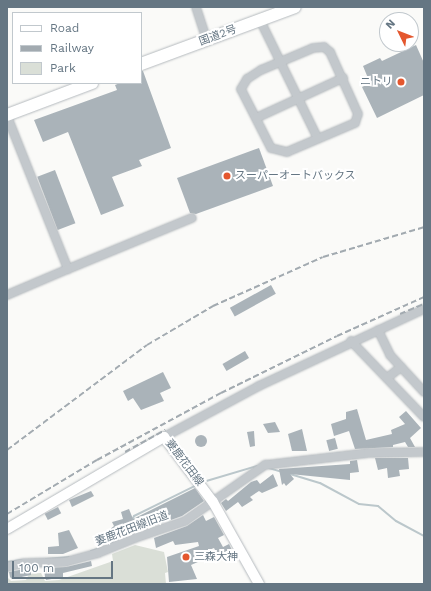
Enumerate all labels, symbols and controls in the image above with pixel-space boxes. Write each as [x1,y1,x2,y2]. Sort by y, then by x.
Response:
legend [12,12,142,84]
north arrow [379,12,419,52]
text: N [383,17,398,32]
text: Road [50,21,79,35]
street label: 国道2号 [197,23,239,49]
text: Railway [50,41,94,55]
text: Park [50,61,76,75]
place label: ニトリ [360,75,393,89]
marker: ニトリ [396,77,406,87]
place label: スーパーオートバックス [235,169,356,183]
marker: スーパーオートバックス [222,171,232,181]
street label: 妻鹿花田線 [162,437,206,489]
street label: 妻鹿花田線旧道 [94,509,170,549]
place label: 三森大神 [194,550,238,564]
marker: 三森大神 [181,552,191,562]
scale bar [14,553,115,579]
text: 100 m [19,561,54,575]

